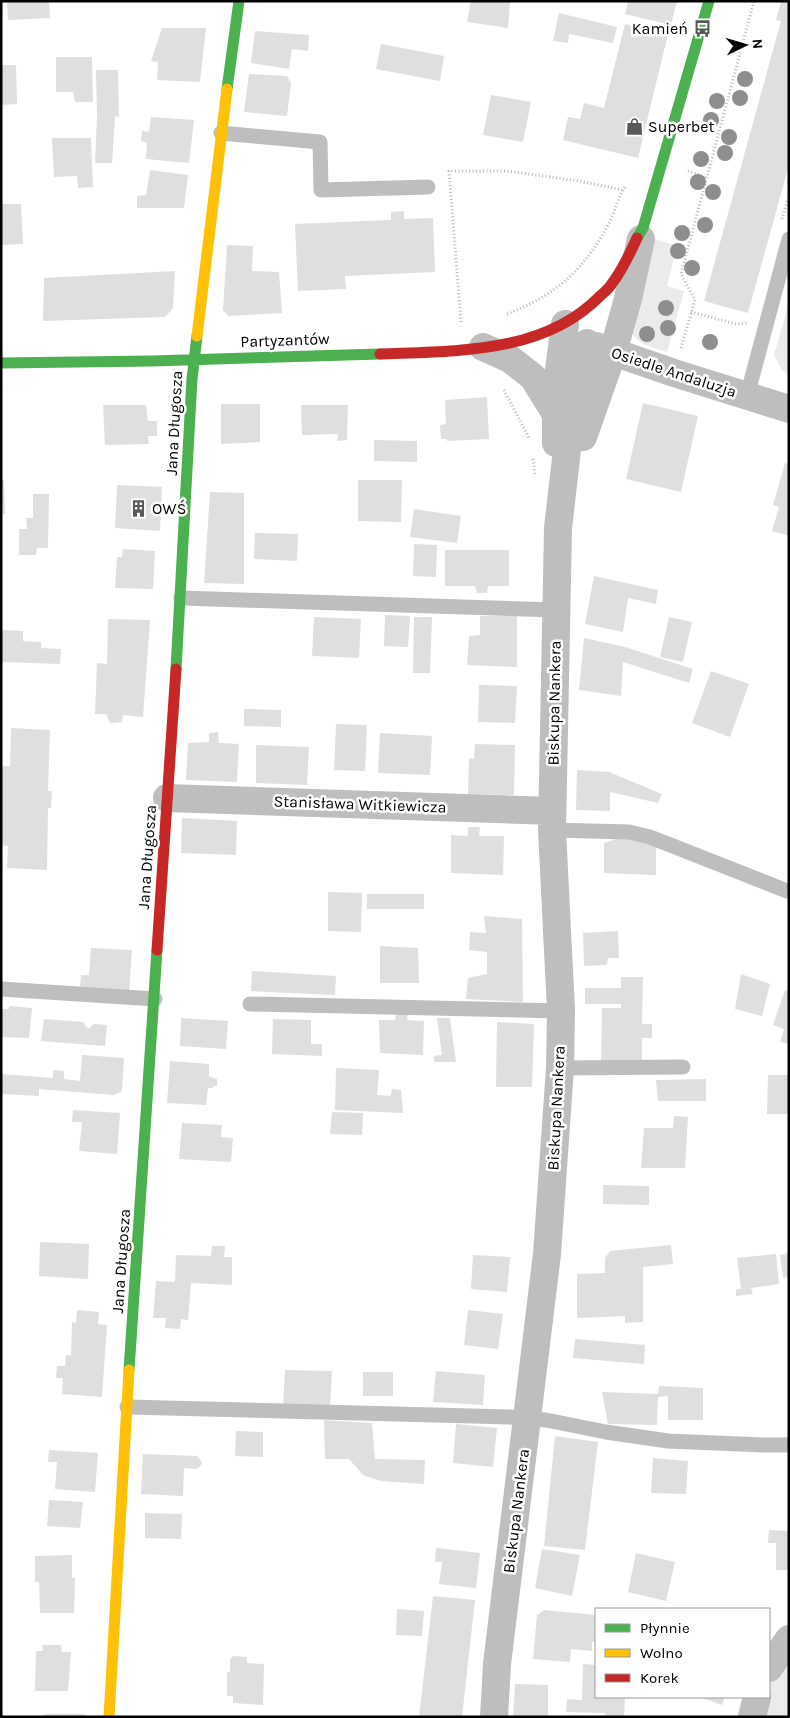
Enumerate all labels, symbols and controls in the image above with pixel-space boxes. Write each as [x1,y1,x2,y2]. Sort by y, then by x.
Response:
bus stop icon: Kamień [692,18,712,38]
place label: Kamień [632,19,688,38]
north arrow [720,20,770,70]
text: N [749,38,766,50]
shop icon: Superbet [624,116,644,136]
place label: Superbet [648,117,714,136]
street label: Partyzantów [240,329,330,351]
street label: Osiedle Andaluzja [609,343,739,401]
street label: Jana Długosza [162,370,186,476]
building icon: OWŚ [128,498,148,518]
place label: OWŚ [152,499,186,518]
street label: Biskupa Nankera [543,640,565,766]
street label: Stanisława Witkiewicza [273,791,447,817]
street label: Jana Długosza [134,804,160,910]
street label: Biskupa Nankera [543,1045,569,1171]
street label: Jana Długosza [108,1208,134,1314]
street label: Biskupa Nankera [499,1448,533,1574]
legend [595,1608,770,1698]
text: Płynnie [640,1619,690,1637]
text: Wolno [640,1644,683,1662]
text: Korek [640,1669,679,1687]

